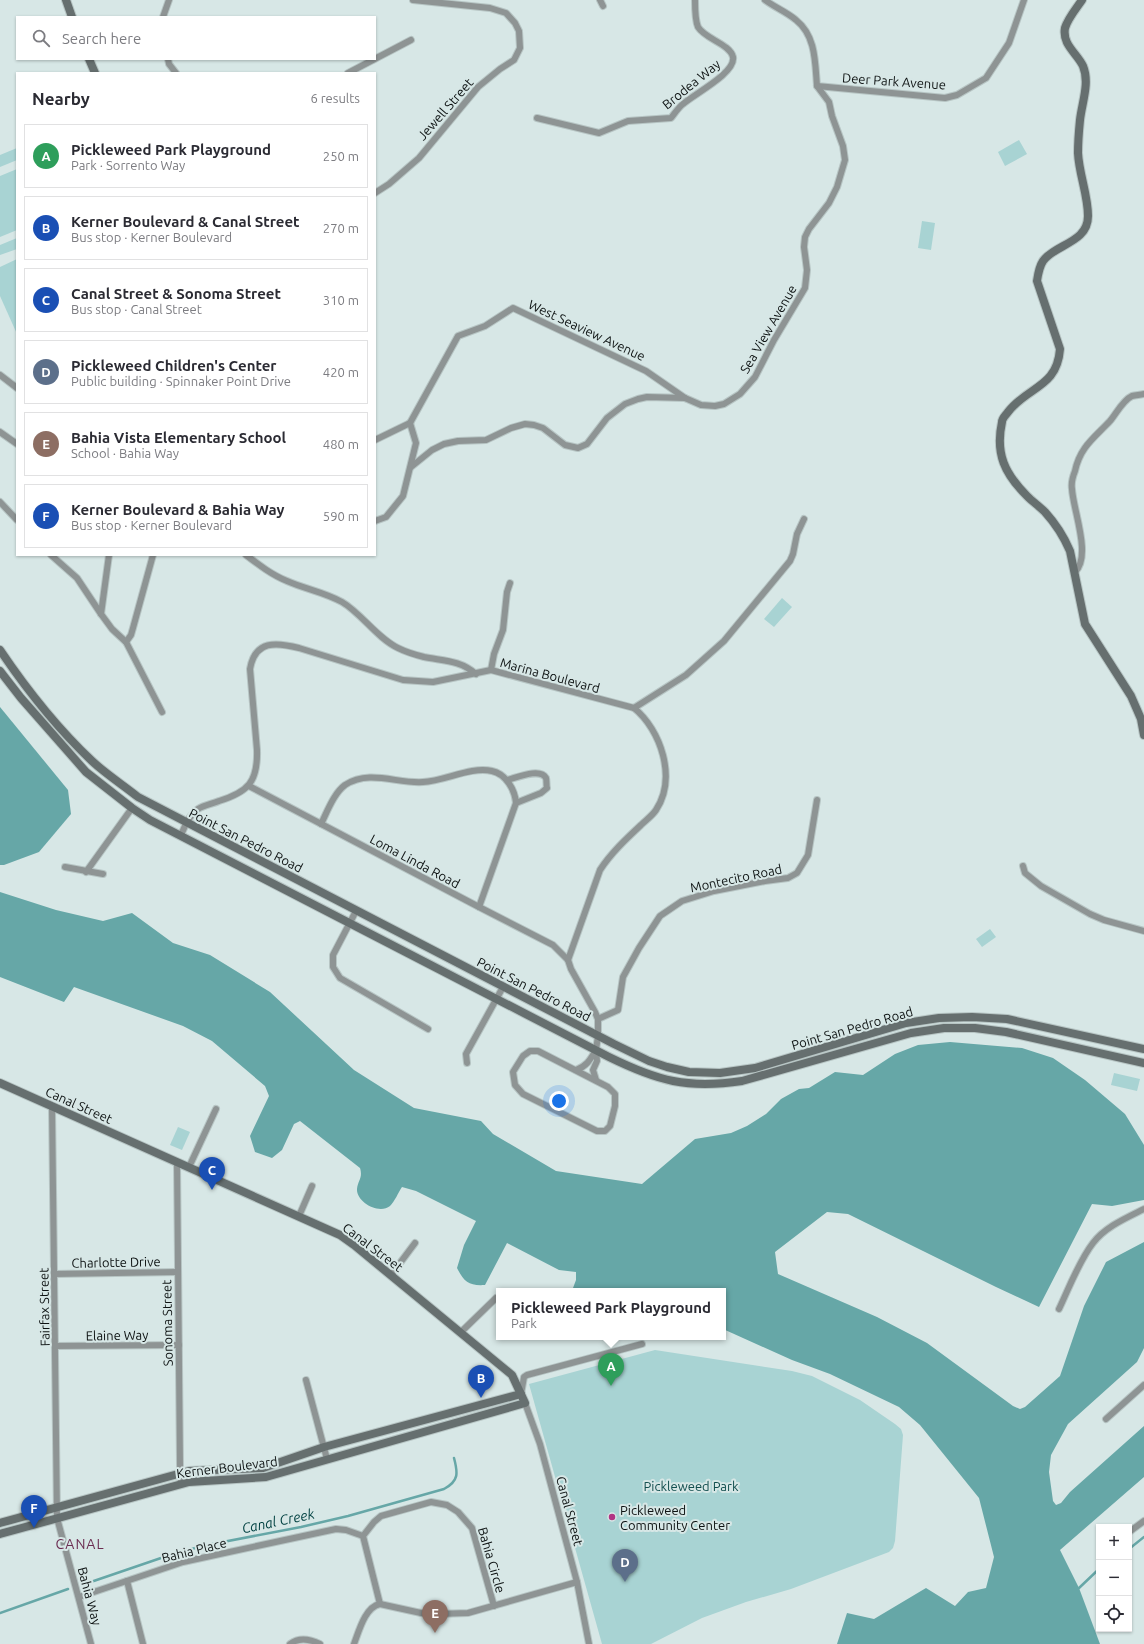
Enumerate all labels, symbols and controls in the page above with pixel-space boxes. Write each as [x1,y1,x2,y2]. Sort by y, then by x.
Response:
search box [16,16,376,60]
icon: search [30,27,52,49]
text: Search here [62,30,141,47]
street label: Brodea Way [659,57,723,111]
street label: Deer Park Avenue [842,70,946,92]
street label: Jewell Street [414,75,476,143]
text: Nearby [32,89,90,108]
text: 6 results [310,91,360,105]
text: Pickleweed Park Playground [71,141,271,158]
text: A [41,149,51,163]
text: 250 m [323,149,359,163]
text: Park · Sorrento Way [71,158,185,172]
text: Kerner Boulevard & Canal Street [71,213,300,230]
text: B [42,221,50,235]
text: 270 m [323,221,359,235]
text: Bus stop · Kerner Boulevard [71,230,232,244]
street label: Sea View Avenue [737,282,799,376]
text: Canal Street & Sonoma Street [71,285,281,302]
text: C [42,293,50,307]
text: 310 m [323,293,359,307]
street label: West Seaview Avenue [527,297,647,363]
text: Bus stop · Canal Street [71,302,202,316]
text: Pickleweed Children's Center [71,357,277,374]
text: D [41,365,51,379]
text: 420 m [323,365,359,379]
text: Public building · Spinnaker Point Drive [71,374,291,388]
text: Bahia Vista Elementary School [71,429,286,446]
text: E [42,437,50,451]
text: 480 m [323,437,359,451]
text: School · Bahia Way [71,446,179,460]
text: Kerner Boulevard & Bahia Way [71,501,284,518]
text: F [42,509,50,523]
text: 590 m [323,509,359,523]
text: Bus stop · Kerner Boulevard [71,518,232,532]
street label: Marina Boulevard [499,655,601,695]
street label: Point San Pedro Road [187,805,305,875]
street label: Loma Linda Road [368,831,462,891]
street label: Montecito Road [689,861,783,895]
street label: Point San Pedro Road [475,954,593,1024]
street label: Point San Pedro Road [790,1004,914,1052]
street label: Canal Street [44,1084,114,1126]
your location [549,1091,569,1111]
pin: C [199,1157,225,1190]
street label: Canal Street [340,1220,406,1274]
street label: Charlotte Drive [71,1254,161,1270]
street label: Fairfax Street [36,1268,52,1346]
street label: Sonoma Street [159,1280,175,1366]
popup [496,1288,726,1340]
text: Pickleweed Park Playground [511,1299,711,1316]
text: Park [511,1316,537,1330]
street label: Elaine Way [85,1327,149,1343]
pin: A [598,1353,624,1386]
pin: B [468,1365,494,1398]
street label: Kerner Boulevard [176,1454,278,1480]
street label: Canal Street [554,1475,586,1547]
park label: Pickleweed Park [644,1479,739,1493]
pin: F [21,1495,47,1528]
place label: Pickleweed Community Center [620,1503,730,1532]
water label: Canal Creek [240,1505,317,1537]
marker: Pickleweed Community Center [607,1512,617,1522]
map controls [1096,1524,1132,1632]
button: + [1096,1524,1132,1560]
street label: Bahia Circle [476,1525,508,1595]
street label: Bahia Place [160,1535,228,1565]
district label: CANAL [55,1536,105,1552]
pin: D [612,1549,638,1582]
button: − [1096,1560,1132,1596]
street label: Bahia Way [75,1565,105,1627]
button: locate [1096,1596,1132,1632]
pin: E [422,1600,448,1633]

